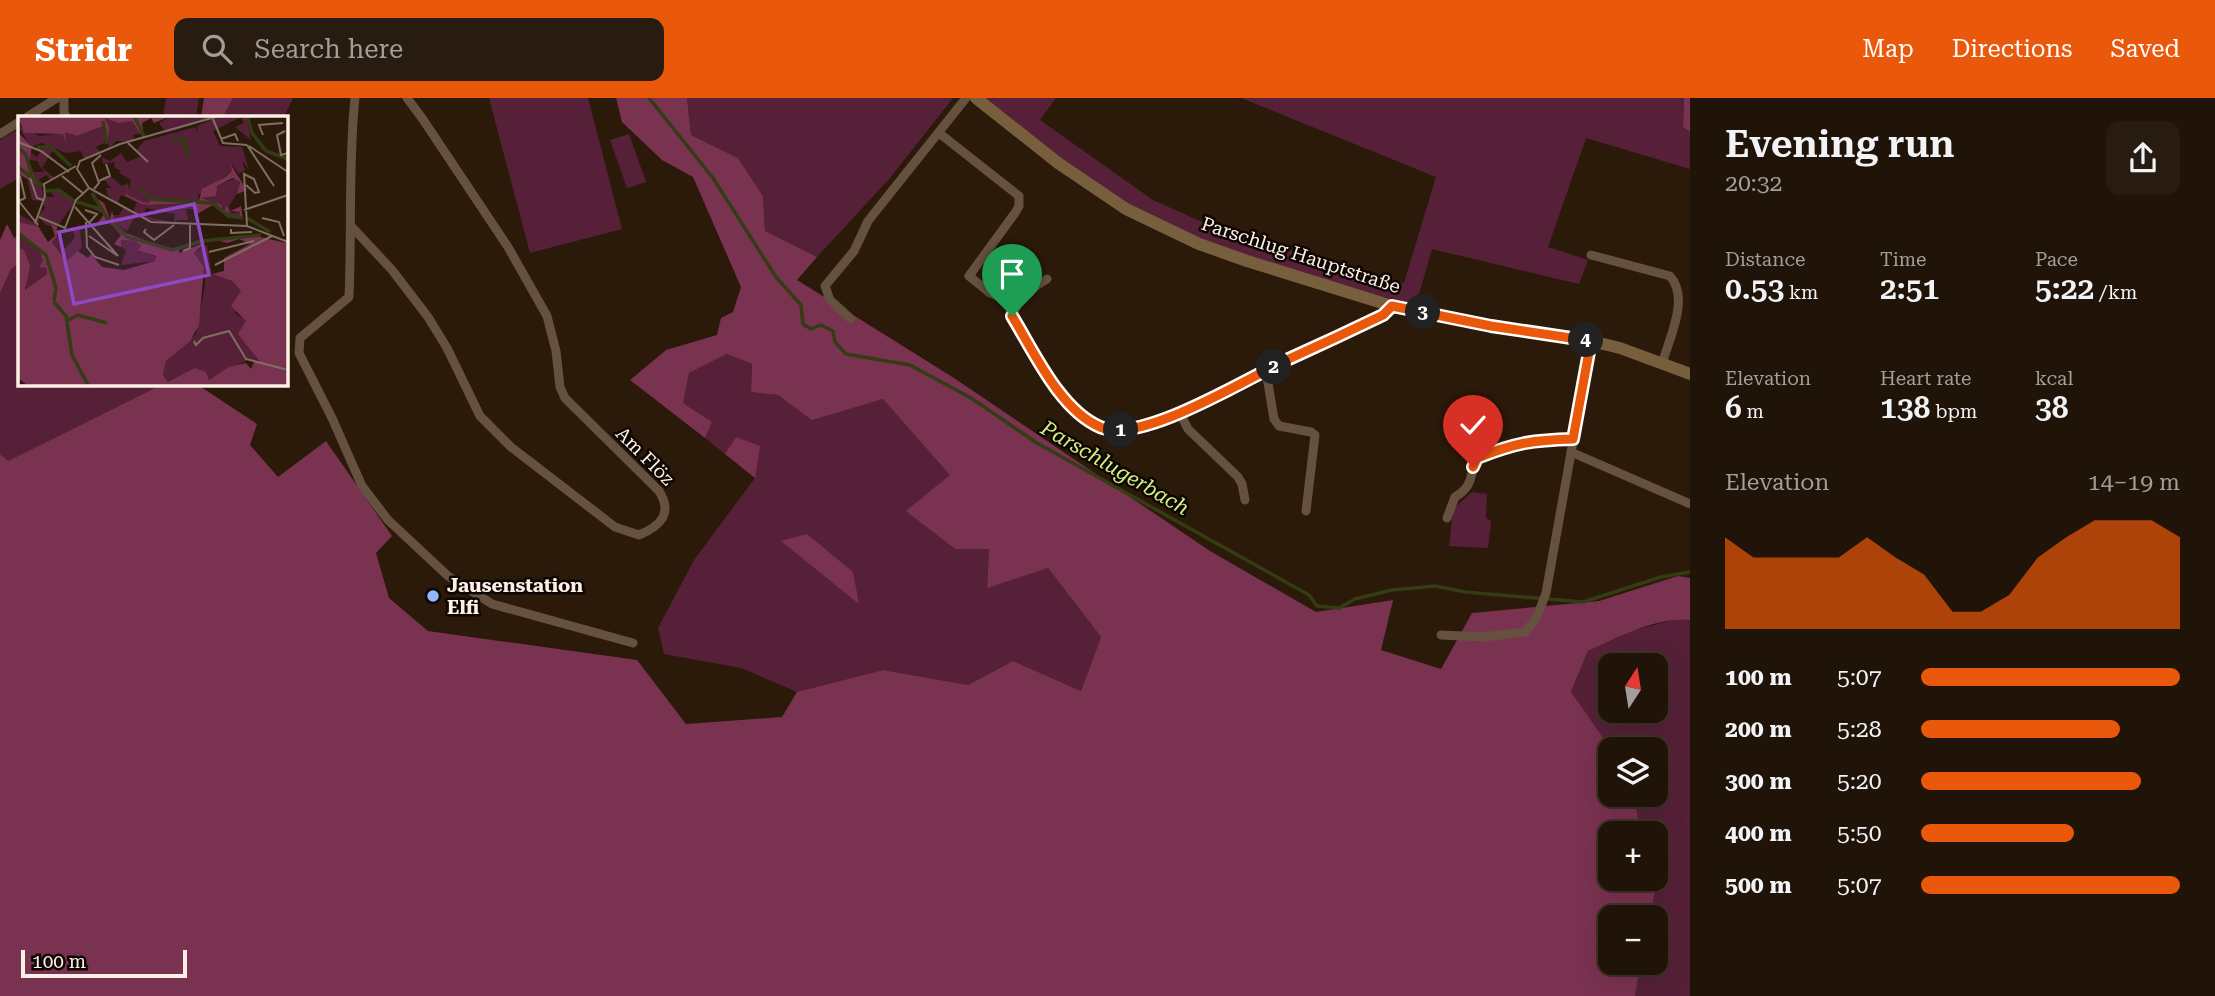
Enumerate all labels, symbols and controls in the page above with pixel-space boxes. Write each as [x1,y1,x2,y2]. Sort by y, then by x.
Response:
search box [174,18,664,81]
text: Stridr [35,30,132,69]
icon: search [198,30,236,68]
text: Search here [254,34,403,64]
text: Map [1862,35,1914,63]
text: Directions [1952,35,2072,63]
text: Saved [2110,35,2180,63]
inset map [18,116,287,385]
button: share [2106,121,2180,195]
text: Evening run [1725,122,1954,166]
text: 20:32 [1725,170,1782,197]
street label: Parschlug Hauptstraße [1198,212,1404,298]
pin [982,244,1042,316]
text: Distance [1725,248,1805,271]
text: Time [1880,248,1927,271]
text: Pace [2035,248,2078,271]
icon: arrive [993,255,1031,293]
text: 0.53 [1725,271,1784,306]
text: 2:51 [1880,271,1939,306]
text: 5:22 [2035,271,2094,306]
text: km [1784,281,1818,304]
text: /km [2094,281,2137,304]
pin: 3 [1406,294,1440,330]
text: 3 [1417,300,1428,323]
pin: 4 [1568,322,1604,358]
text: 4 [1580,328,1591,351]
pin: 2 [1256,350,1292,384]
text: 2 [1268,355,1279,378]
text: Elevation [1725,367,1811,390]
text: Heart rate [1880,367,1971,390]
text: kcal [2035,367,2073,390]
text: 6 [1725,390,1742,425]
text: 138 [1880,390,1930,425]
text: 38 [2035,390,2069,425]
pin [1443,395,1503,467]
text: m [1742,400,1764,423]
text: bpm [1930,400,1977,423]
icon: check [1454,406,1492,444]
pin: 1 [1104,412,1138,448]
water label: Parschlugerbach [1036,415,1193,520]
text: 1 [1115,418,1126,441]
street label: Am Flöz [611,422,679,490]
text: Elevation [1725,469,1829,496]
text: 14–19 m [2088,469,2180,496]
place label: Jausenstation Elfi [447,574,583,619]
marker: Jausenstation Elfi [425,588,441,604]
north arrow [1598,653,1668,723]
map controls [1598,653,1668,975]
text: 100 m [1725,664,1792,691]
text: 5:07 [1837,664,1882,691]
text: 200 m [1725,716,1792,743]
text: 5:28 [1837,716,1882,743]
button: layers [1598,737,1668,807]
text: 300 m [1725,768,1792,795]
text: 5:20 [1837,768,1882,795]
text: 400 m [1725,820,1792,847]
text: 5:50 [1837,820,1882,847]
button: + [1598,821,1668,891]
text: 500 m [1725,872,1792,899]
text: 5:07 [1837,872,1882,899]
button: − [1598,905,1668,975]
scale bar [21,947,187,979]
text: 100 m [32,950,86,973]

